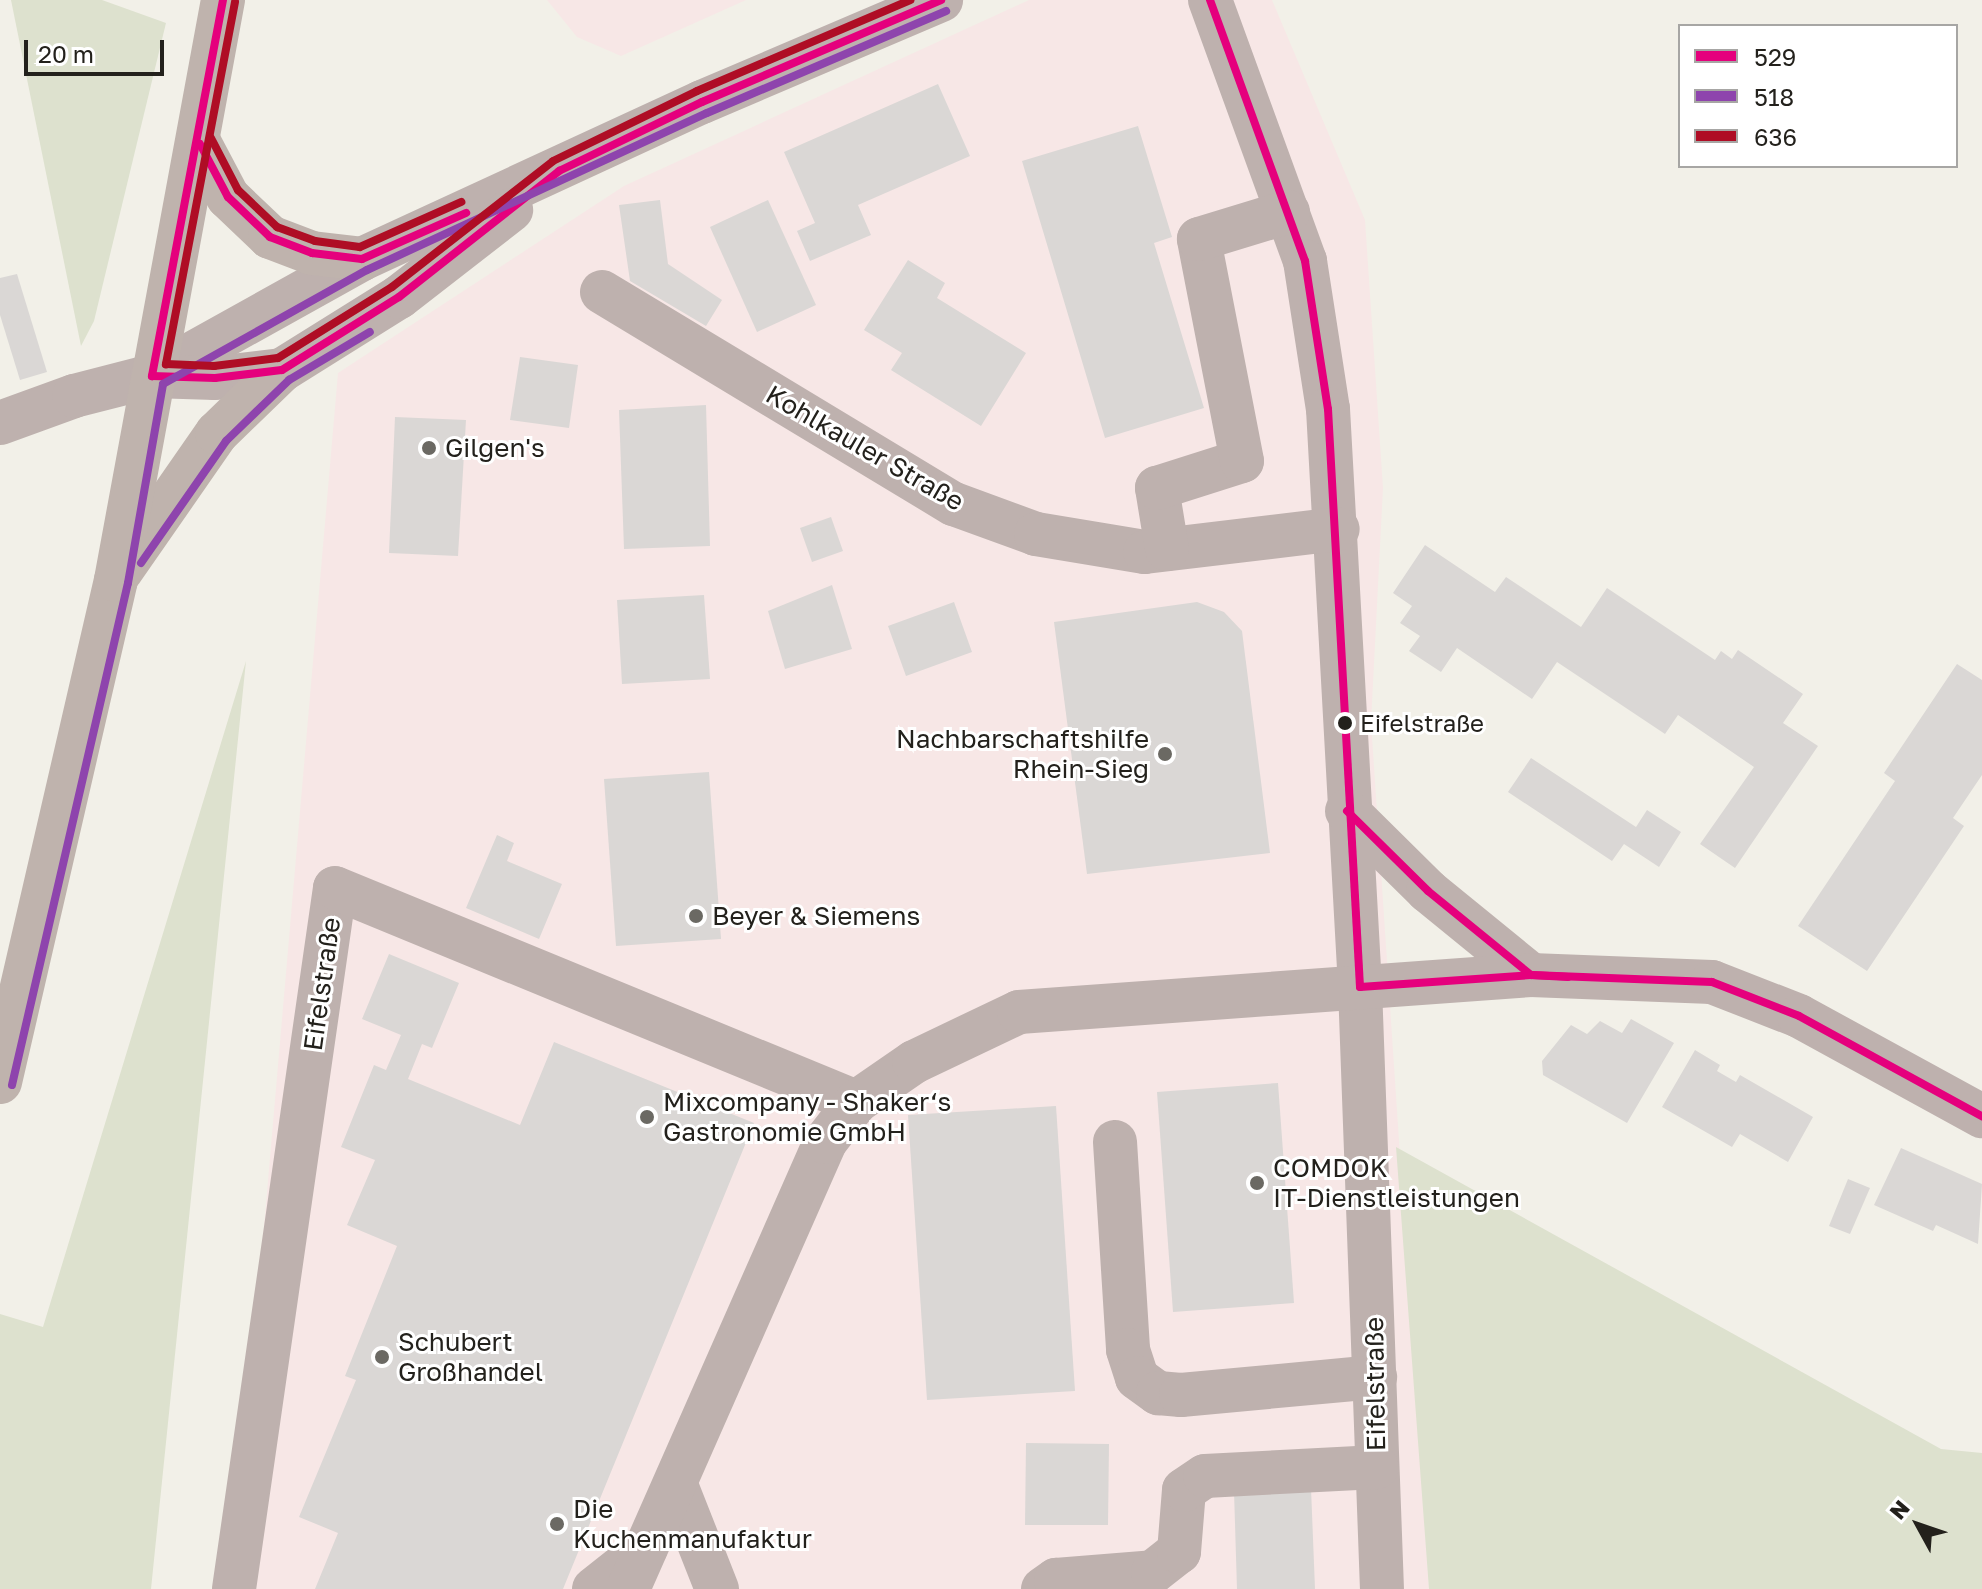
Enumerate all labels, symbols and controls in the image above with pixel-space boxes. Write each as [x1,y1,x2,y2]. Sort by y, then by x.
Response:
scale bar [28,24,168,74]
legend [1678,24,1958,168]
text: 20 m [38,39,94,68]
text: 529 [1754,42,1796,71]
text: 518 [1754,82,1794,111]
text: 636 [1754,122,1797,151]
street label: Kohlkauler Straße [761,379,969,517]
place label: Gilgen's [445,432,545,464]
marker: Gilgen's [420,439,438,457]
place label: Eifelstraße [1360,709,1484,737]
marker: Eifelstraße [1337,715,1353,731]
place label: Nachbarschaftshilfe Rhein-Sieg [896,723,1149,784]
marker: Nachbarschaftshilfe Rhein-Sieg [1156,745,1174,763]
place label: Beyer & Siemens [712,900,920,932]
marker: Beyer & Siemens [687,907,705,925]
street label: Eifelstraße [297,915,347,1053]
place label: Mixcompany - Shaker‘s Gastronomie GmbH [663,1086,951,1148]
marker: Mixcompany - Shaker‘s Gastronomie GmbH [638,1108,656,1126]
place label: COMDOK IT-Dienstleistungen [1273,1152,1520,1214]
marker: COMDOK IT-Dienstleistungen [1248,1174,1266,1192]
street label: Eifelstraße [1358,1317,1392,1451]
place label: Schubert Großhandel [398,1326,543,1388]
marker: Schubert Großhandel [373,1348,391,1366]
north arrow [1878,1485,1958,1565]
place label: Die Kuchenmanufaktur [573,1493,812,1554]
text: N [1884,1494,1915,1524]
marker: Die Kuchenmanufaktur [548,1515,566,1533]

